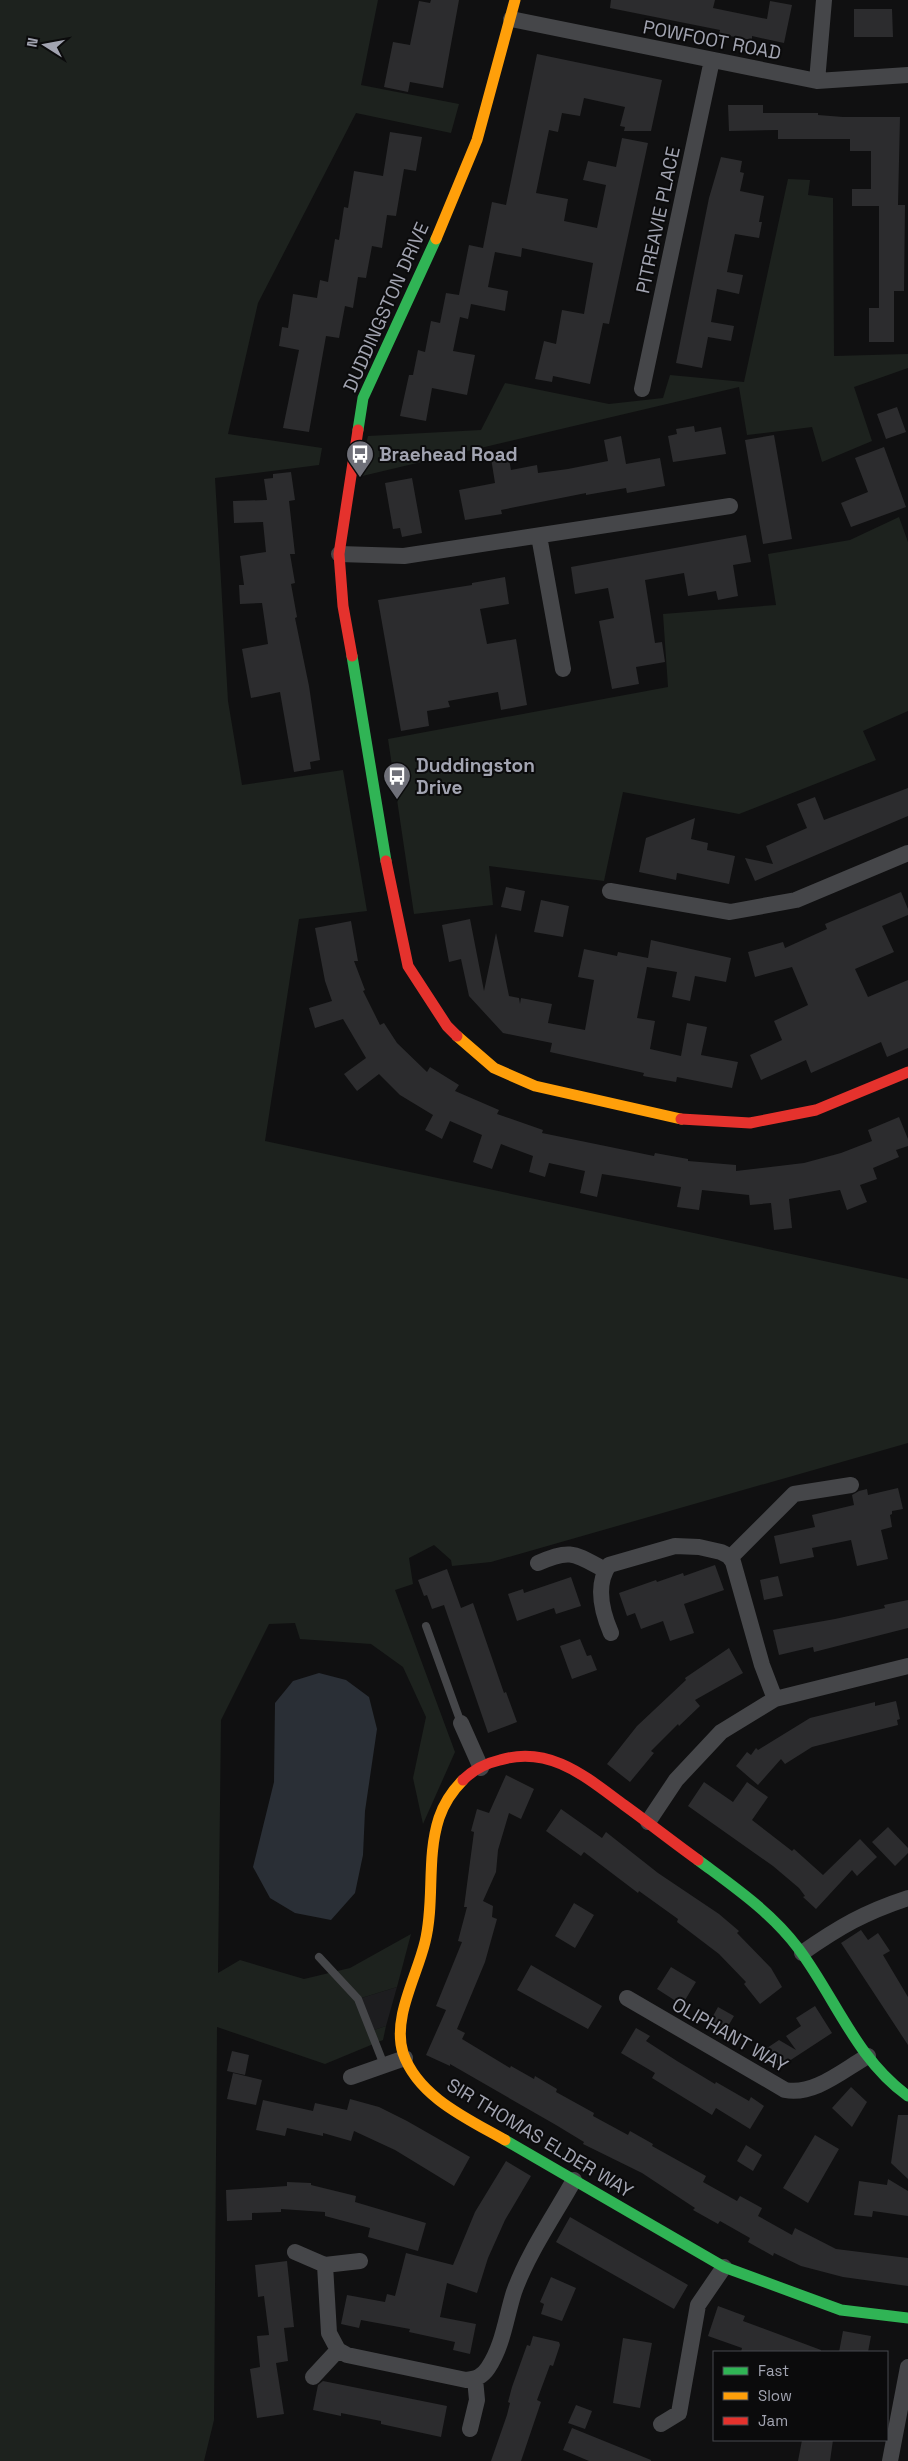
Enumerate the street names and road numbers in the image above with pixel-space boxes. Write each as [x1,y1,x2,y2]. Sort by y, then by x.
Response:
street label: POWFOOT ROAD [641,14,783,66]
street label: PITREAVIE PLACE [630,144,686,296]
street label: DUDDINGSTON DRIVE [337,218,435,396]
street label: OLIPHANT WAY [668,1992,793,2078]
street label: SIR THOMAS ELDER WAY [442,2072,638,2204]

